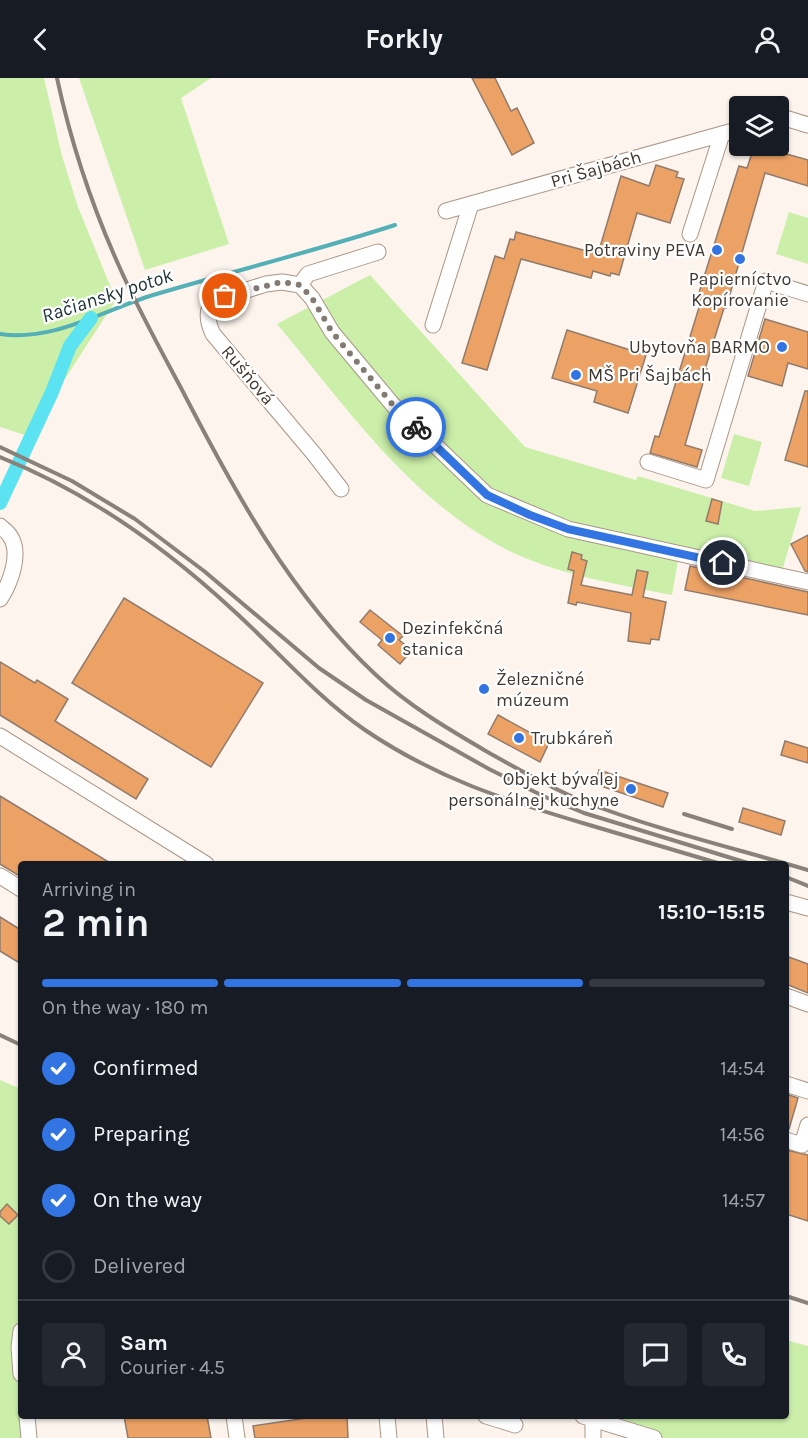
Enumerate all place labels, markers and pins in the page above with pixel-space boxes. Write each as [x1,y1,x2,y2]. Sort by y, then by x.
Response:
place label: Potraviny PEVA [584,239,705,261]
marker: Potraviny PEVA [710,243,724,257]
marker: Papierníctvo Kopírovanie [733,252,747,266]
place label: Papierníctvo Kopírovanie [689,268,791,311]
pin [199,270,250,321]
place label: Ubytovňa BARMO [629,336,770,358]
marker: Ubytovňa BARMO [775,340,789,354]
place label: MŠ Pri Šajbách [588,364,712,386]
marker: MŠ Pri Šajbách [569,368,583,382]
pin [697,537,748,588]
place label: Dezinfekčná stanica [402,617,504,660]
marker: Dezinfekčná stanica [383,631,397,645]
place label: Železničné múzeum [496,668,584,711]
marker: Železničné múzeum [477,682,491,696]
place label: Trubkáreň [531,727,613,749]
marker: Trubkáreň [512,731,526,745]
place label: Objekt bývalej personálnej kuchyne [448,768,619,811]
marker: Objekt bývalej personálnej kuchyne [624,782,638,796]

